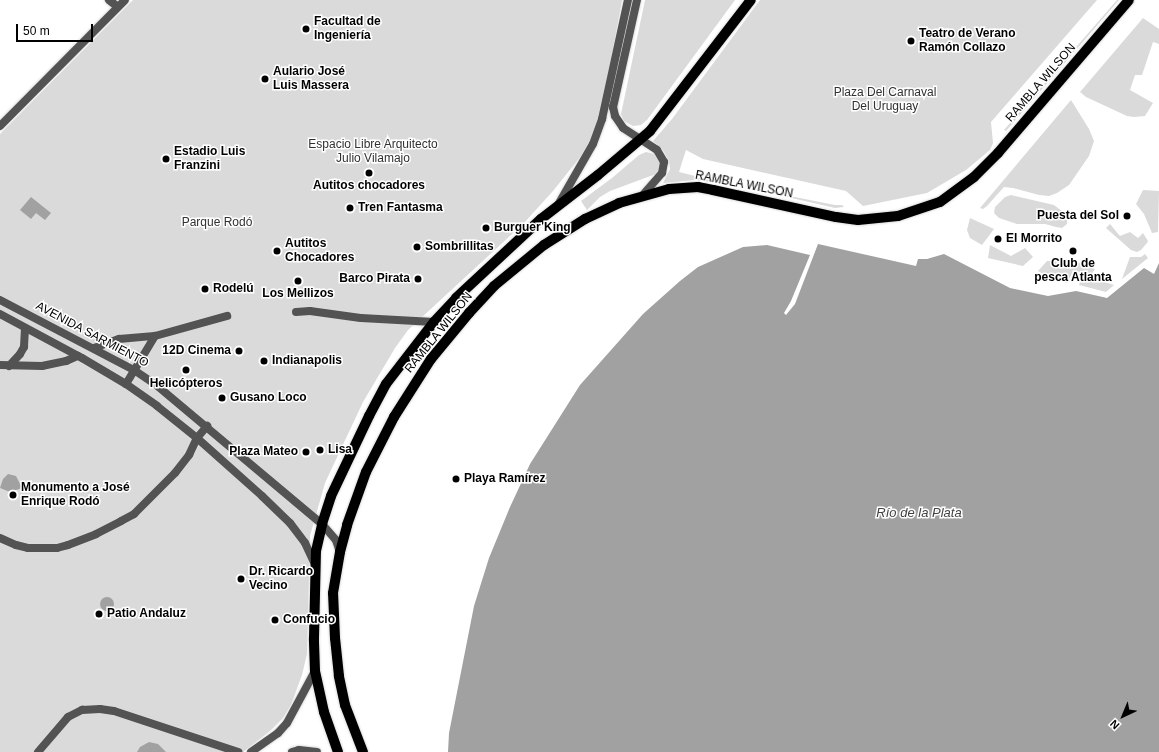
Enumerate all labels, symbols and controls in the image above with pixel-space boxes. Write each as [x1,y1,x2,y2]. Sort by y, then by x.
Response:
place label: Facultad de Ingeniería [314,15,381,43]
scale bar [18,16,95,42]
text: 50 m [23,24,50,38]
marker: Facultad de Ingeniería [301,24,311,34]
place label: Teatro de Verano Ramón Collazo [919,27,1015,55]
marker: Teatro de Verano Ramón Collazo [906,36,916,46]
street label: RAMBLA WILSON [1003,41,1079,125]
place label: Aulario José Luis Massera [273,65,349,93]
marker: Aulario José Luis Massera [260,74,270,84]
park label: Plaza Del Carnaval Del Uruguay [834,86,936,114]
park label: Espacio Libre Arquitecto Julio Vilamajo [308,138,438,166]
place label: Estadio Luis Franzini [174,145,245,173]
marker: Estadio Luis Franzini [161,154,171,164]
marker: Autitos chocadores [364,168,374,178]
street label: RAMBLA WILSON [694,168,794,202]
place label: Autitos chocadores [313,179,425,193]
place label: Tren Fantasma [358,201,443,215]
marker: Tren Fantasma [345,203,355,213]
place label: Puesta del Sol [1037,209,1119,223]
marker: Puesta del Sol [1122,211,1132,221]
park label: Parque Rodó [182,216,252,230]
place label: Burguer King [494,221,571,235]
marker: Burguer King [481,223,491,233]
place label: El Morrito [1006,232,1062,246]
marker: El Morrito [993,234,1003,244]
place label: Autitos Chocadores [285,237,354,265]
place label: Sombrillitas [425,240,494,254]
marker: Sombrillitas [412,242,422,252]
marker: Autitos Chocadores [272,246,282,256]
marker: Club de pesca Atlanta [1068,246,1078,256]
place label: Club de pesca Atlanta [1034,257,1112,285]
place label: Barco Pirata [339,272,410,286]
marker: Barco Pirata [413,274,423,284]
marker: Los Mellizos [293,276,303,286]
place label: Rodelú [213,282,254,296]
marker: Rodelú [200,284,210,294]
place label: Los Mellizos [262,287,334,301]
street label: RAMBLA WILSON [402,290,476,376]
street label: AVENIDA SARMIENTO [33,299,151,371]
place label: 12D Cinema [162,344,231,358]
marker: 12D Cinema [234,346,244,356]
place label: Indianapolis [272,354,342,368]
marker: Indianapolis [259,356,269,366]
marker: Helicópteros [181,365,191,375]
place label: Helicópteros [150,377,222,391]
place label: Gusano Loco [230,391,307,405]
marker: Gusano Loco [217,393,227,403]
place label: Lisa [328,443,352,457]
place label: Plaza Mateo [229,445,298,459]
marker: Lisa [315,445,325,455]
marker: Plaza Mateo [301,447,311,457]
place label: Playa Ramírez [464,472,545,486]
marker: Playa Ramírez [451,474,461,484]
place label: Monumento a José Enrique Rodó [21,481,130,509]
marker: Monumento a José Enrique Rodó [8,490,18,500]
water label: Río de la Plata [876,505,962,521]
place label: Dr. Ricardo Vecino [249,565,313,593]
marker: Dr. Ricardo Vecino [236,574,246,584]
place label: Patio Andaluz [107,607,186,621]
marker: Patio Andaluz [94,609,104,619]
place label: Confucio [283,613,335,627]
marker: Confucio [270,615,280,625]
north arrow [1103,696,1143,736]
text: N [1108,718,1122,732]

